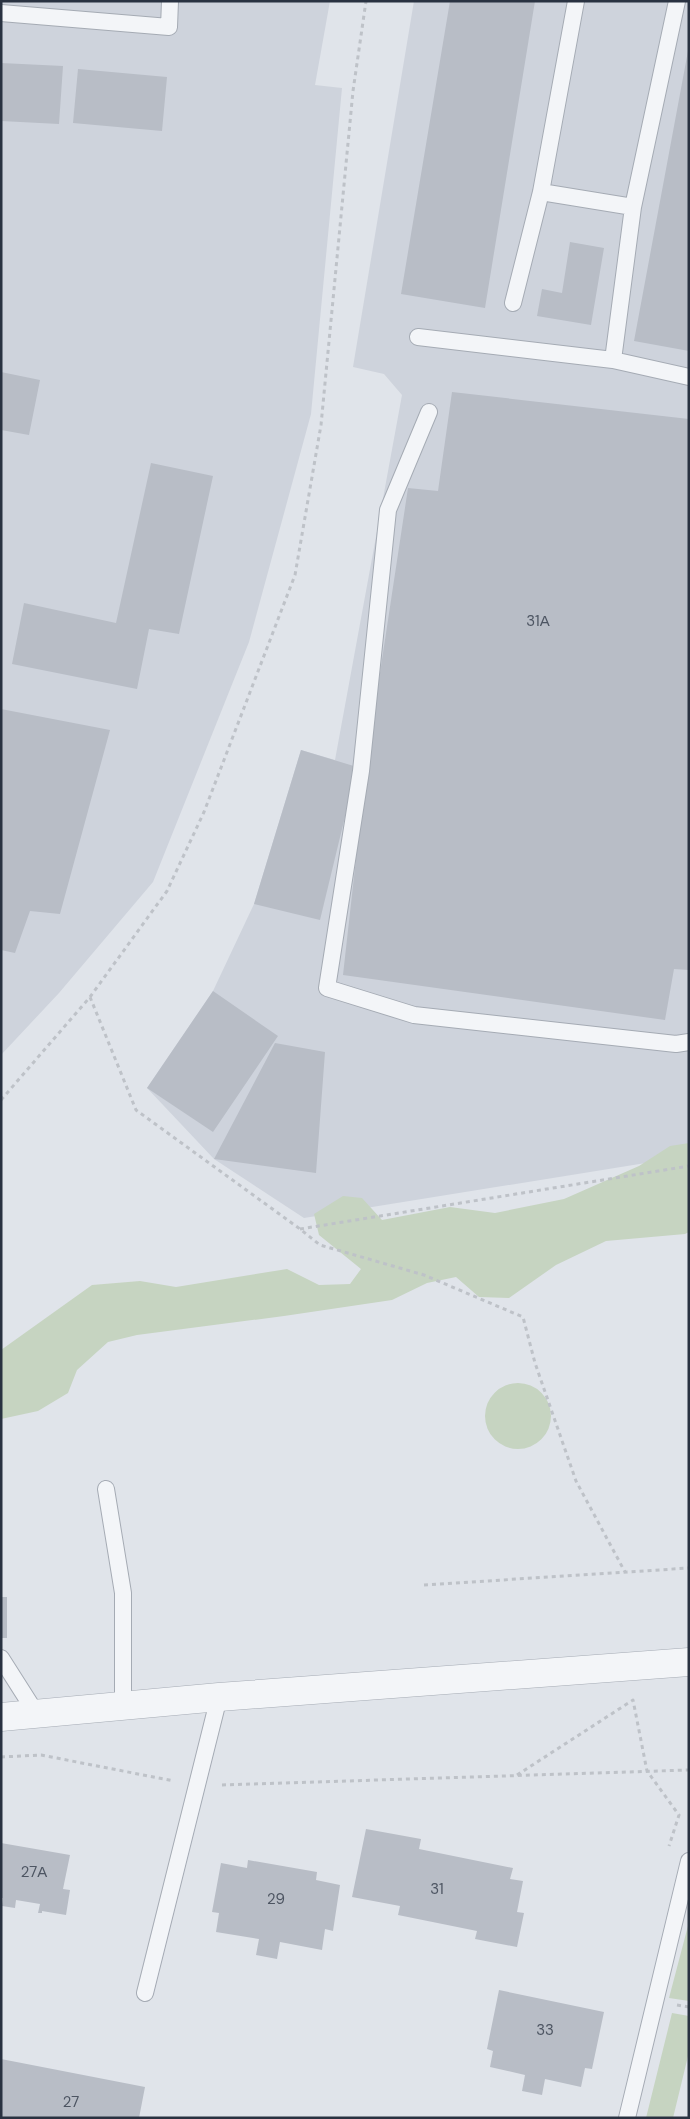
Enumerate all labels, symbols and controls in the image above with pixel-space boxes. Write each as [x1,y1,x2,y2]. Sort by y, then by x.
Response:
house number: 31А [526,611,550,631]
house number: 27А [21,1862,47,1882]
house number: 31 [430,1879,444,1899]
house number: 29 [267,1889,285,1909]
house number: 33 [536,2020,554,2040]
house number: 27 [63,2092,79,2112]

